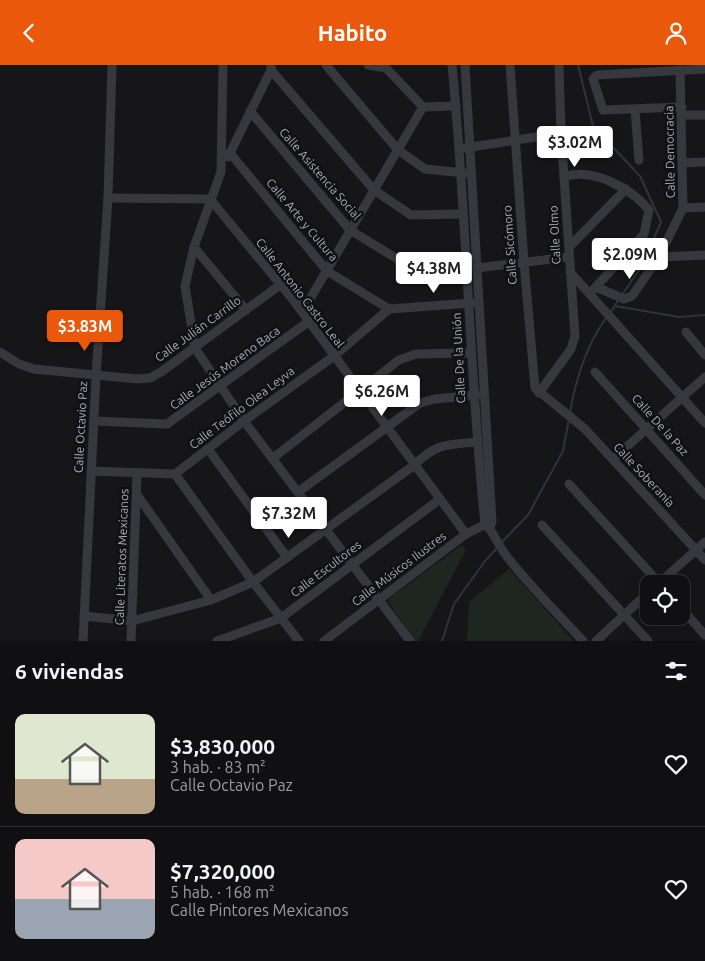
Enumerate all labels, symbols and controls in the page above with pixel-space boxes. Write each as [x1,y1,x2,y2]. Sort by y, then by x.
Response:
icon: back [15,19,43,47]
icon: person [662,19,690,47]
text: Habito [318,20,387,45]
street label: Calle Democracia [662,106,677,198]
street label: Calle Asistencia Social [277,125,364,222]
pin: $3.02M [534,126,616,168]
text: $3.02M [548,133,602,151]
street label: Calle Arte y Cultura [264,176,341,264]
street label: Calle Sicómoro [500,205,519,285]
street label: Calle Olmo [546,205,563,265]
street label: Calle Antonio Castro Leal [254,236,347,350]
pin: $2.09M [589,237,671,280]
text: $2.09M [603,245,657,263]
pin: $4.38M [393,251,475,294]
text: $4.38M [407,259,461,277]
street label: Calle Julián Carrillo [152,293,243,364]
pin: $3.83M [44,309,126,352]
street label: Calle De la Unión [450,312,467,404]
text: $3.83M [58,317,112,335]
street label: Calle Jesús Moreno Baca [167,323,282,412]
street label: Calle Teófilo Olea Leyva [187,364,297,451]
pin: $6.26M [341,375,423,417]
street label: Calle Octavio Paz [72,380,89,473]
text: $6.26M [355,382,409,400]
street label: Calle De la Paz [629,391,692,458]
street label: Calle Soberanía [611,440,677,509]
street label: Calle Literatos Mexicanos [113,488,130,626]
pin: $7.32M [248,497,330,539]
text: $7.32M [262,504,316,522]
street label: Calle Músicos Ilustres [349,529,448,608]
street label: Calle Escultores [288,538,363,599]
map controls [640,575,690,625]
button: locate [640,575,690,625]
icon: filters [662,657,690,685]
text: 6 viviendas [15,659,124,683]
icon: home [55,734,115,794]
text: $3,830,000 [170,734,275,758]
icon: heart [662,750,690,778]
text: 3 hab. · 83 m² [170,758,266,776]
text: Calle Octavio Paz [170,776,293,794]
icon: home [55,859,115,919]
text: $7,320,000 [170,859,275,883]
icon: heart [662,875,690,903]
text: 5 hab. · 168 m² [170,883,275,901]
text: Calle Pintores Mexicanos [170,901,348,919]

